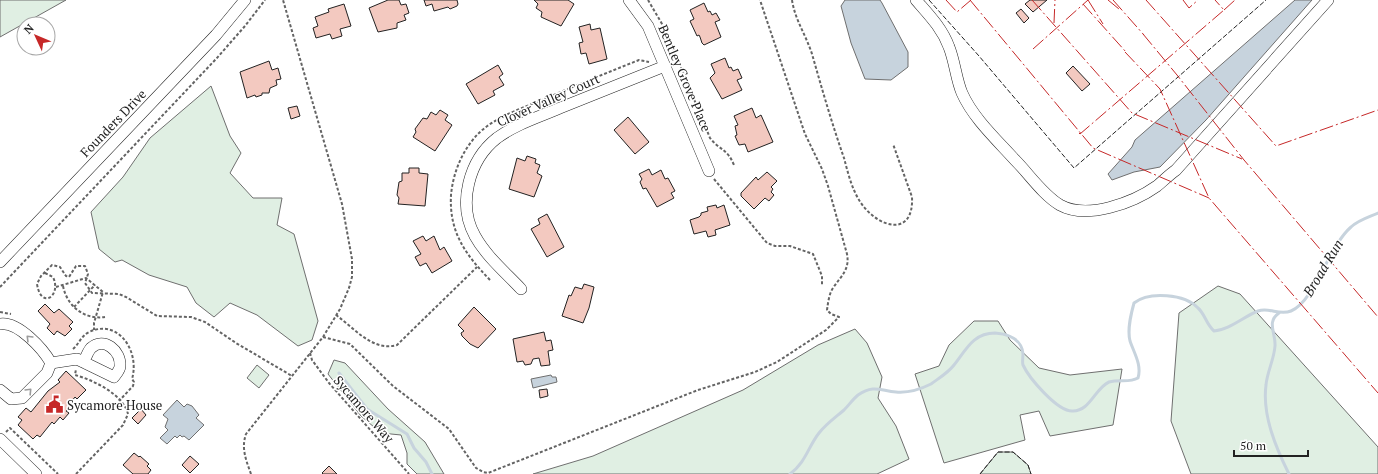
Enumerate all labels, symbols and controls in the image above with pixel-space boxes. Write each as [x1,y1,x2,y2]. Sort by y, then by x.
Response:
north arrow [16,16,56,56]
text: N [21,21,37,37]
street label: Bentley Grove Place [654,22,716,134]
street label: Clover Valley Court [494,69,602,131]
street label: Founders Drive [76,85,150,161]
water label: Broad Run [1298,236,1347,301]
one-way arrow [26,335,34,343]
street label: Sycamore Way [330,372,398,447]
one-way arrow [24,388,32,396]
public building icon: Sycamore House [44,395,64,415]
place label: Sycamore House [67,396,162,414]
scale bar [1234,432,1308,458]
text: 50 m [1240,438,1267,453]

